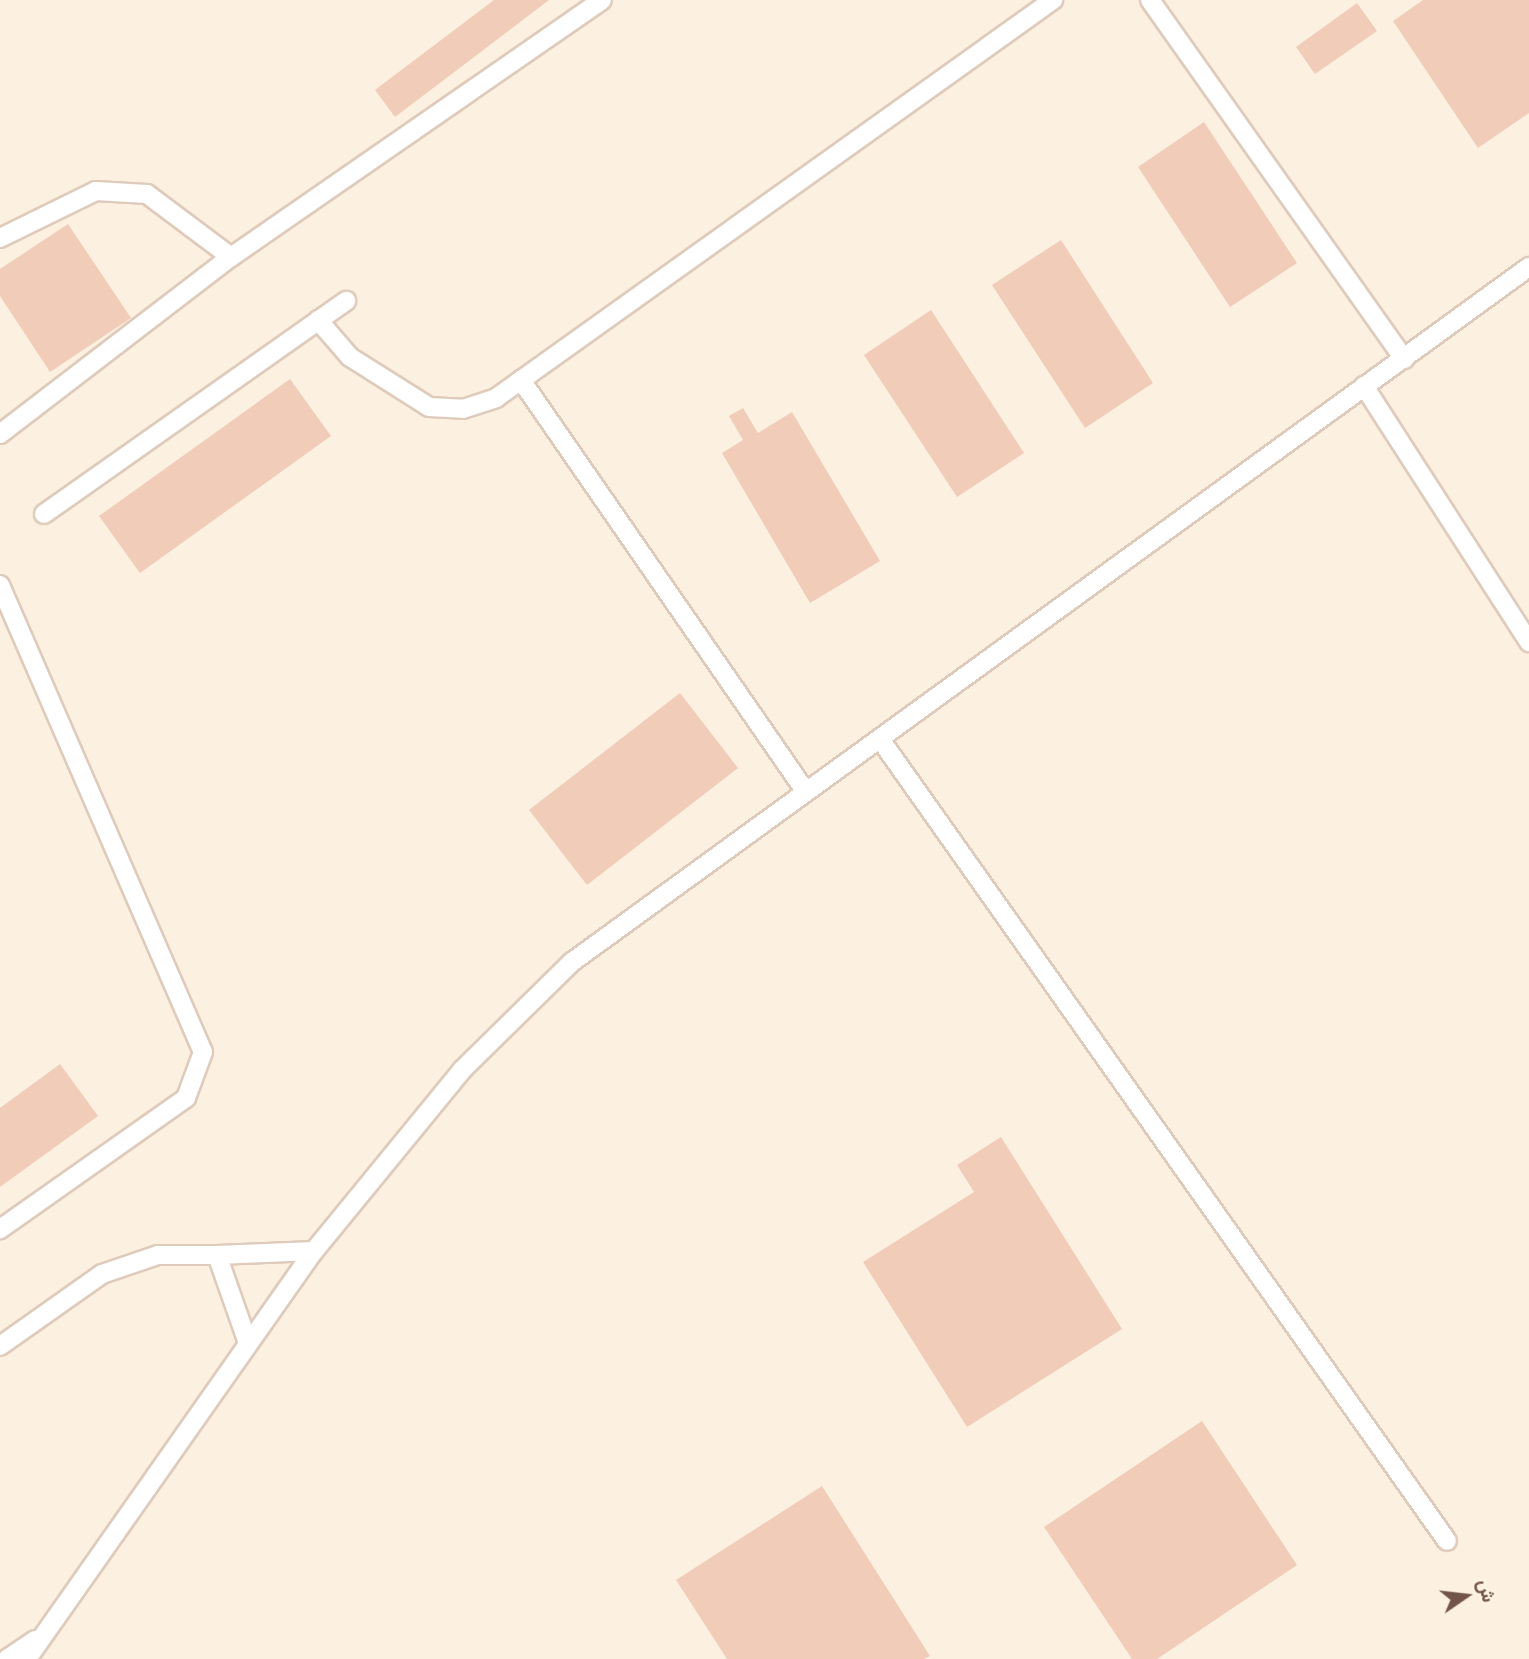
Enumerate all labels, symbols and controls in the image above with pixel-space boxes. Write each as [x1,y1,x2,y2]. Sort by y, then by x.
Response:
north arrow [1431,1561,1501,1631]
text: ش [1471,1576,1503,1605]

